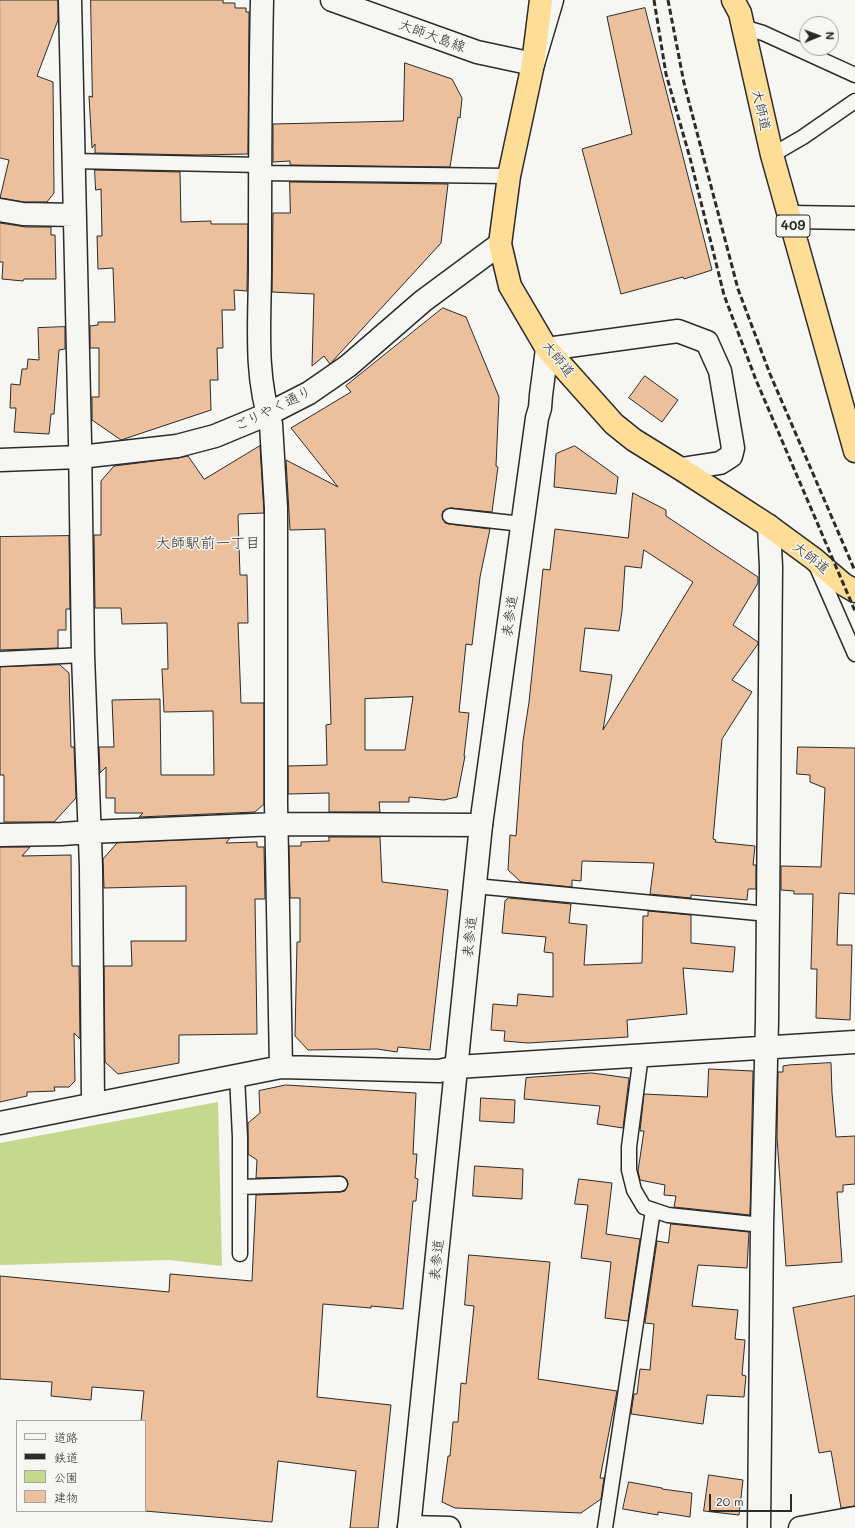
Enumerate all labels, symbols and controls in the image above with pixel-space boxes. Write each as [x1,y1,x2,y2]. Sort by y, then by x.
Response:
street label: 大師大島線 [396,16,468,56]
north arrow [799,16,839,56]
text: N [823,31,838,40]
street label: 大師道 [748,88,774,132]
road number: 409 [776,215,810,237]
street label: 大師道 [538,337,578,381]
street label: ごりやく通り [232,383,314,435]
district label: 大師駅前一丁目 [156,534,260,552]
street label: 大師道 [789,538,833,578]
street label: 表参道 [499,594,521,638]
street label: 表参道 [459,915,481,959]
street label: 表参道 [426,1238,448,1282]
legend [16,1420,146,1512]
text: 道路 [54,1429,78,1445]
text: 鉄道 [54,1449,78,1465]
text: 公園 [54,1469,78,1485]
scale bar [711,1486,794,1512]
text: 建物 [54,1489,78,1505]
text: 20 m [716,1493,744,1509]

